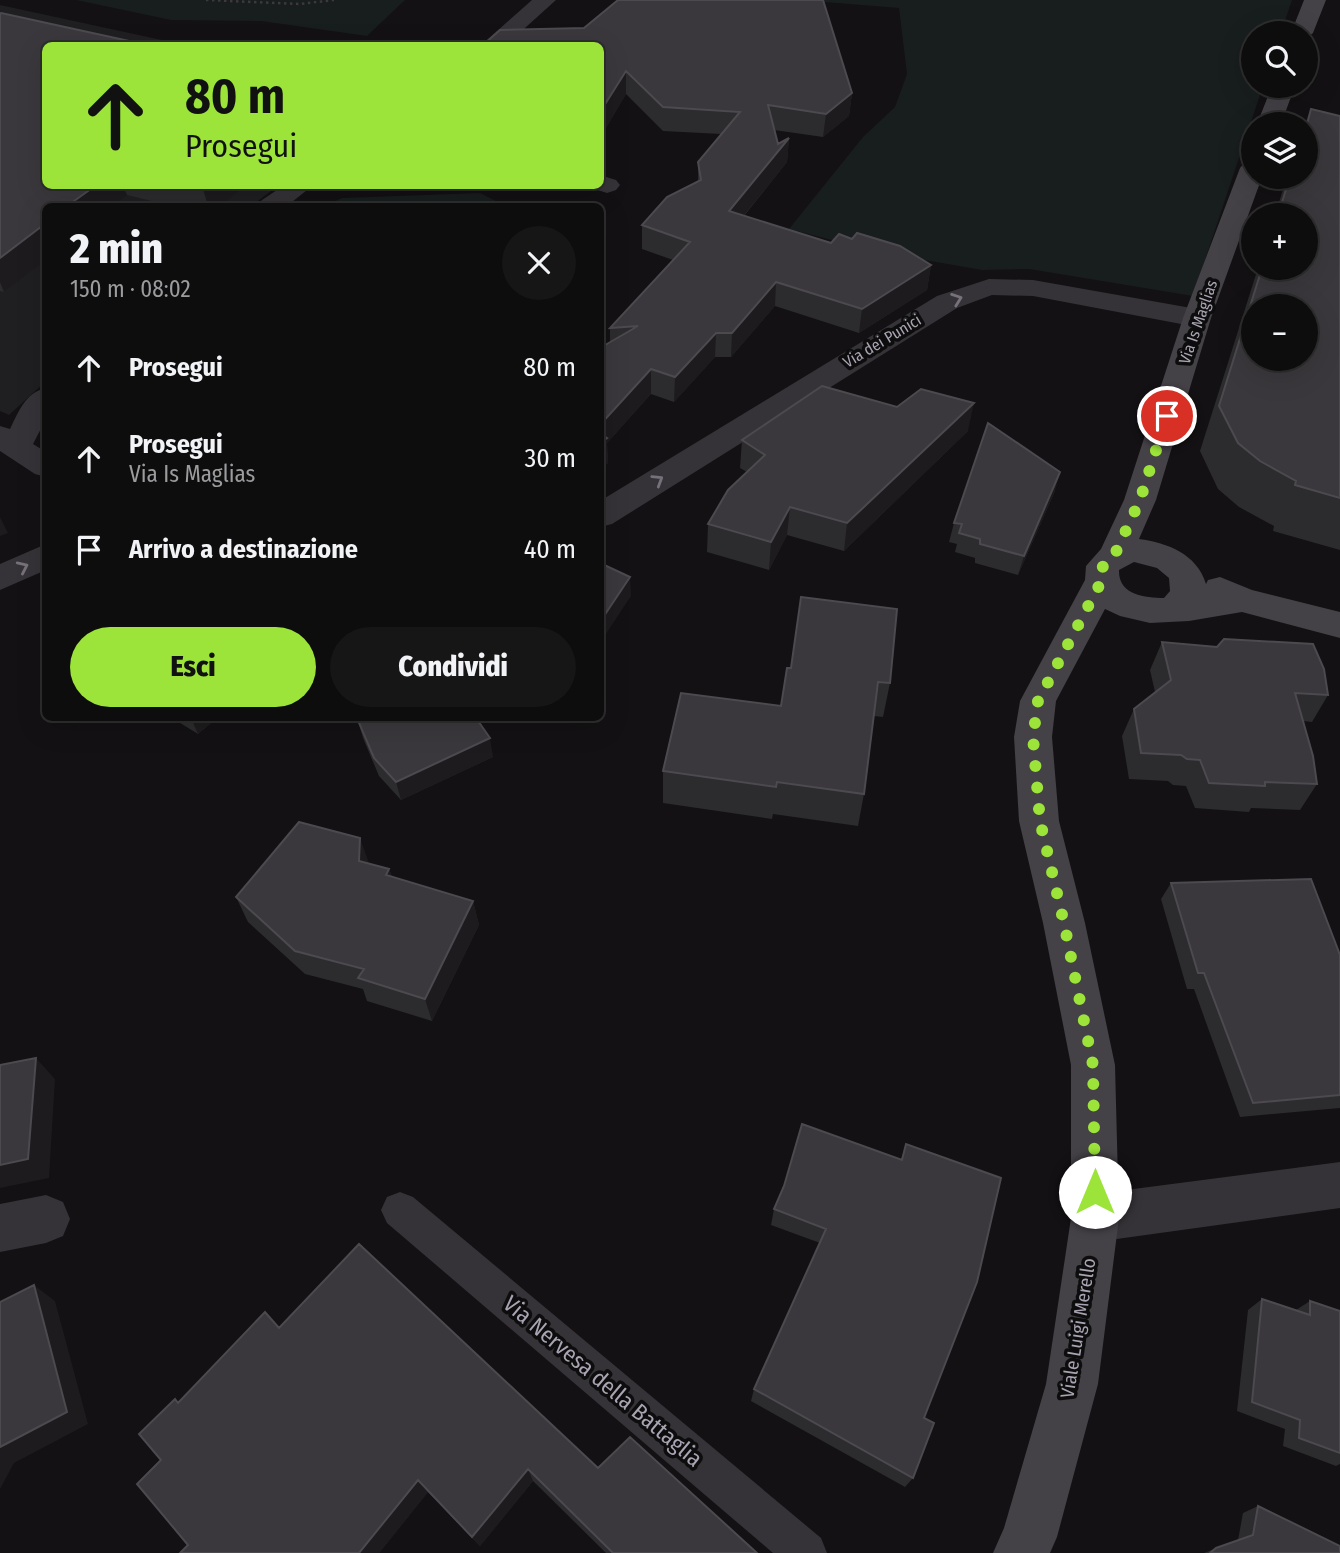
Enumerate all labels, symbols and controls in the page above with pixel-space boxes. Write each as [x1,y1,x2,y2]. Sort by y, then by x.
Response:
map controls [1241,21,1318,371]
button: search [1241,21,1318,98]
text: 80 m [185,67,285,126]
icon: ahead [70,70,161,161]
button: layers [1241,112,1318,189]
text: Prosegui [185,127,297,165]
button: + [1241,203,1318,280]
text: 2 min [70,224,163,274]
button: close [502,226,576,300]
text: 150 m · 08:02 [70,275,191,303]
street label: Via Is Maglias [1175,277,1221,367]
one-way arrow [951,293,963,307]
button: − [1241,294,1318,371]
street label: Via dei Punici [839,310,925,372]
icon: ahead [70,349,108,387]
text: Prosegui [129,352,223,383]
text: 80 m [523,352,576,383]
pin [1137,386,1197,446]
icon: arrive [1148,397,1186,435]
text: Prosegui [129,429,223,460]
icon: ahead [70,440,108,478]
text: 30 m [525,443,576,474]
text: Via Is Maglias [129,460,255,488]
one-way arrow [651,475,664,488]
icon: arrive [70,531,108,569]
text: Arrivo a destinazione [129,534,358,565]
text: 40 m [524,534,576,565]
one-way arrow [16,561,28,575]
button: Esci [70,627,316,707]
button: Condividi [330,627,576,707]
position arrow [1058,1155,1132,1229]
street label: Viale Luigi Merello [1056,1256,1100,1400]
street label: Via Nervesa della Battaglia [498,1289,708,1473]

